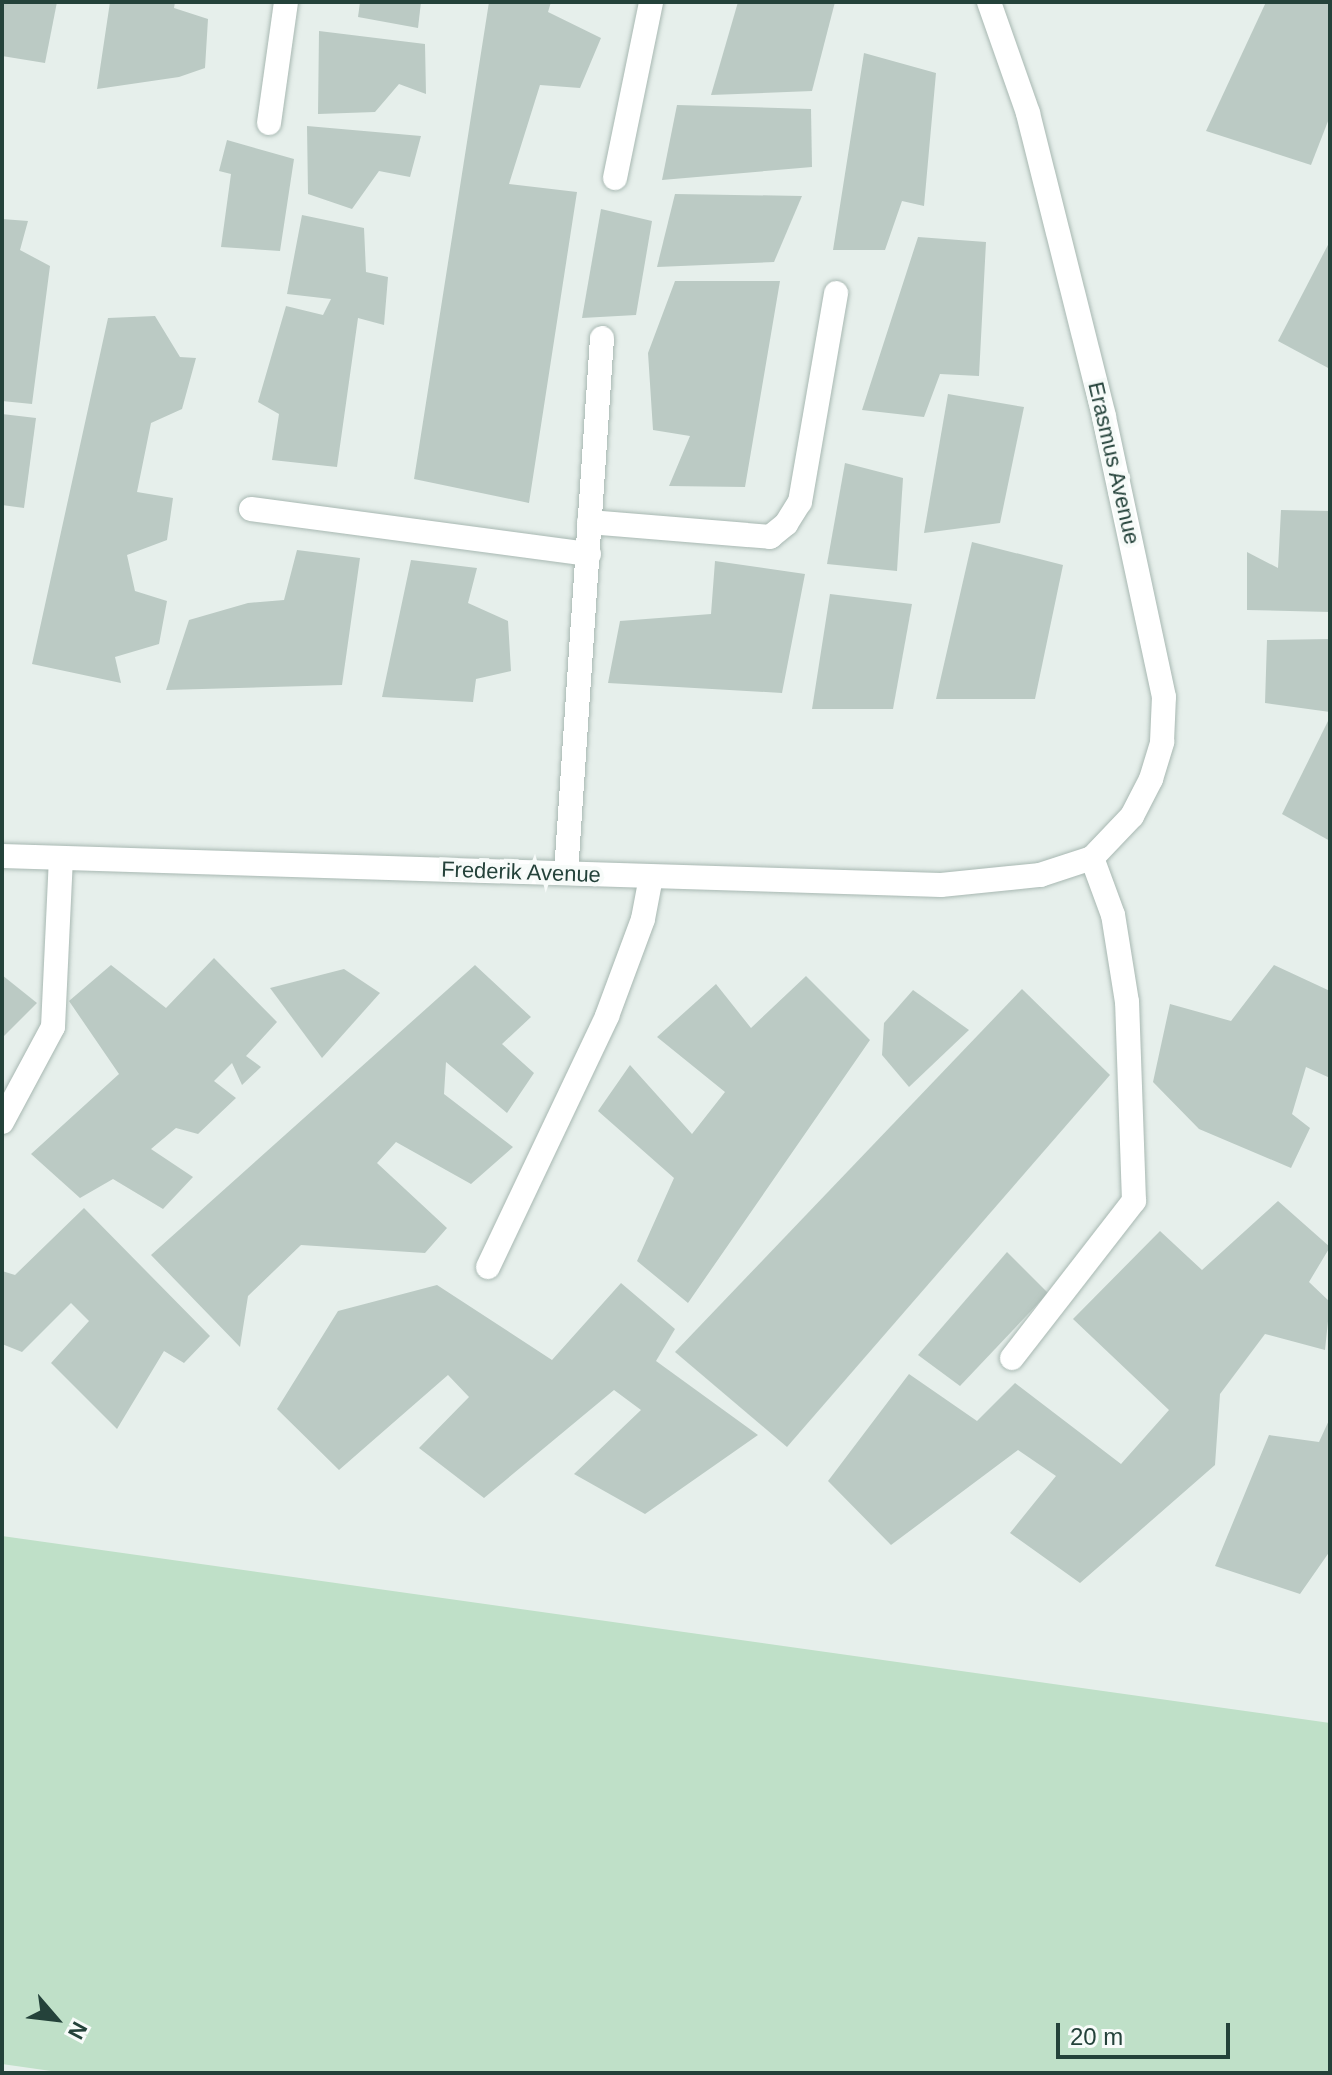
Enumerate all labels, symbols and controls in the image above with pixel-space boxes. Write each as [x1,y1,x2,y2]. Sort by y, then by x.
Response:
street label: Erasmus Avenue [1082,379,1146,547]
street label: Frederik Avenue [440,856,602,888]
north arrow [16,1979,96,2059]
scale bar [1060,2007,1234,2057]
text: N [63,2018,92,2043]
text: 20 m [1070,2023,1123,2050]

